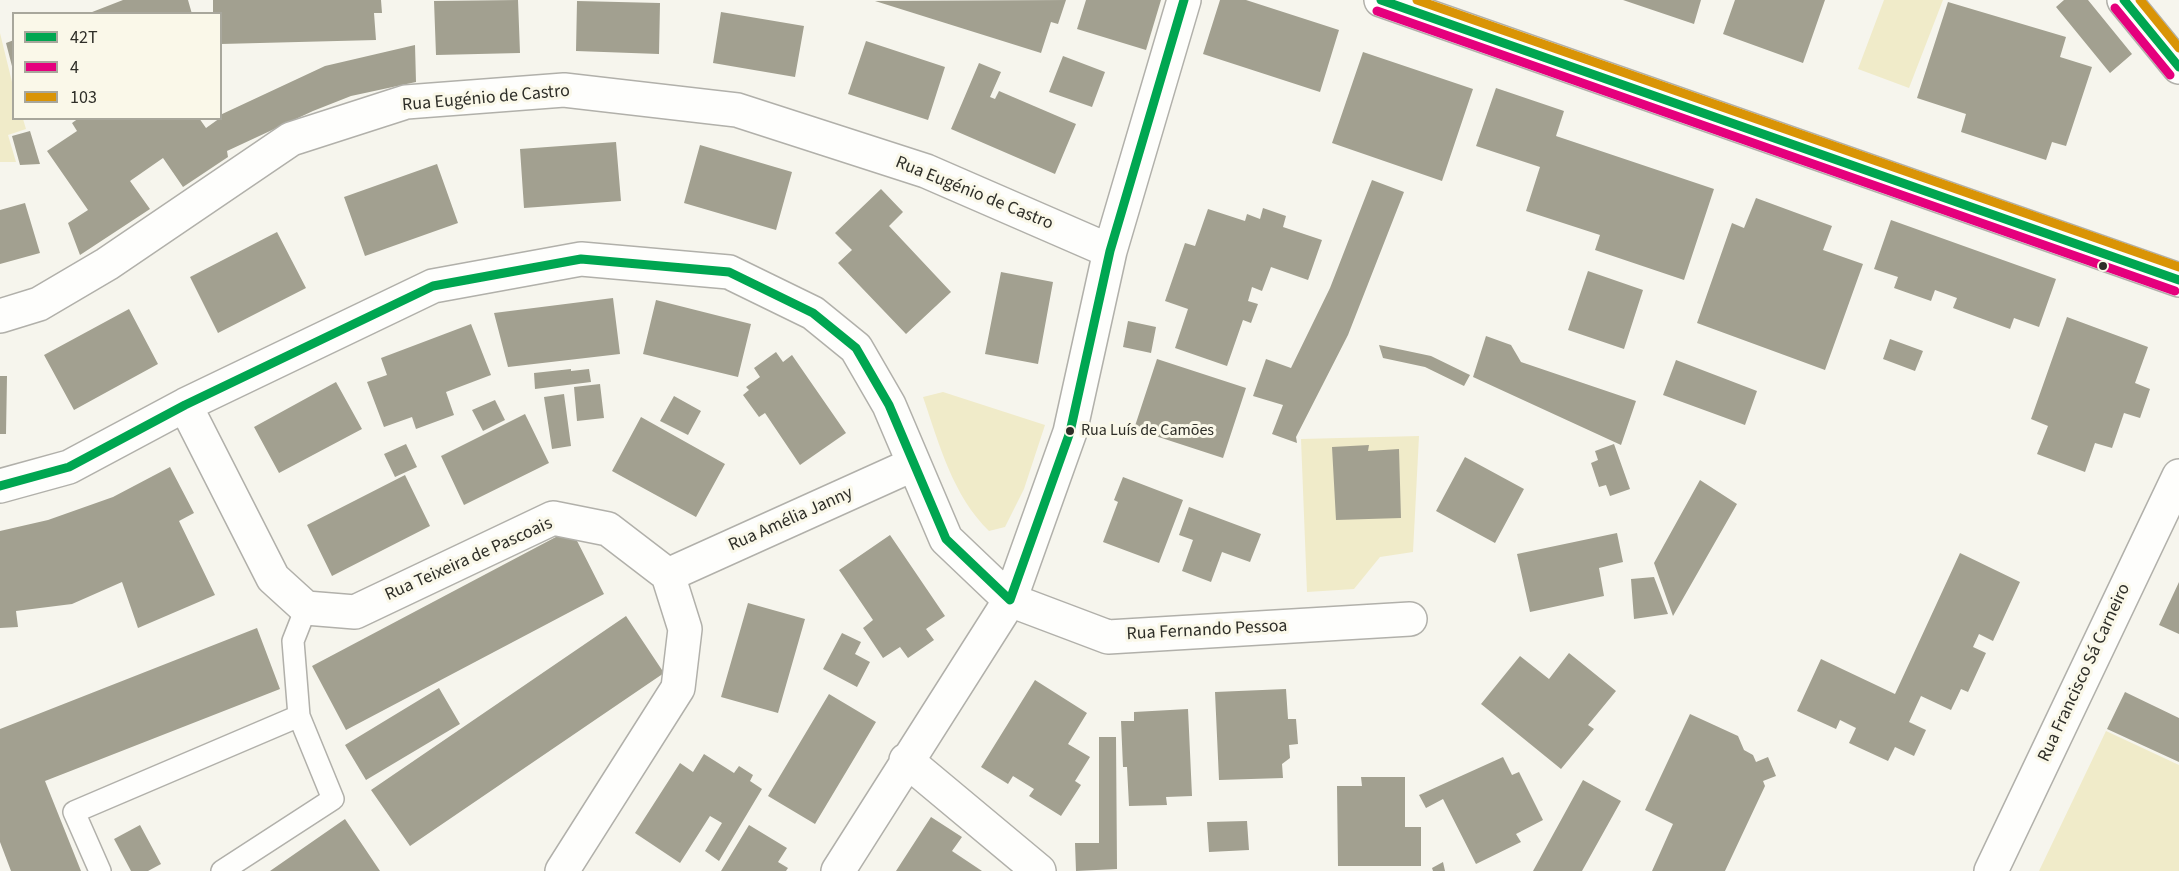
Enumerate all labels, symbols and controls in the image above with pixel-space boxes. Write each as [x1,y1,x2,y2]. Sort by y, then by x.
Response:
legend [12,12,222,120]
text: 42T [70,25,98,50]
text: 4 [70,55,79,80]
street label: Rua Eugénio de Castro [401,81,571,117]
text: 103 [70,85,97,110]
street label: Rua Eugénio de Castro [892,152,1056,236]
unlabelled marker [2097,260,2109,272]
place label: Rua Luís de Camões [1081,421,1214,441]
marker: Rua Luís de Camões [1064,425,1076,437]
street label: Rua Amélia Janny [725,483,857,557]
street label: Rua Teixeira de Pascoais [382,513,556,607]
street label: Rua Francisco Sá Carneiro [2034,580,2136,766]
street label: Rua Fernando Pessoa [1126,616,1288,646]

